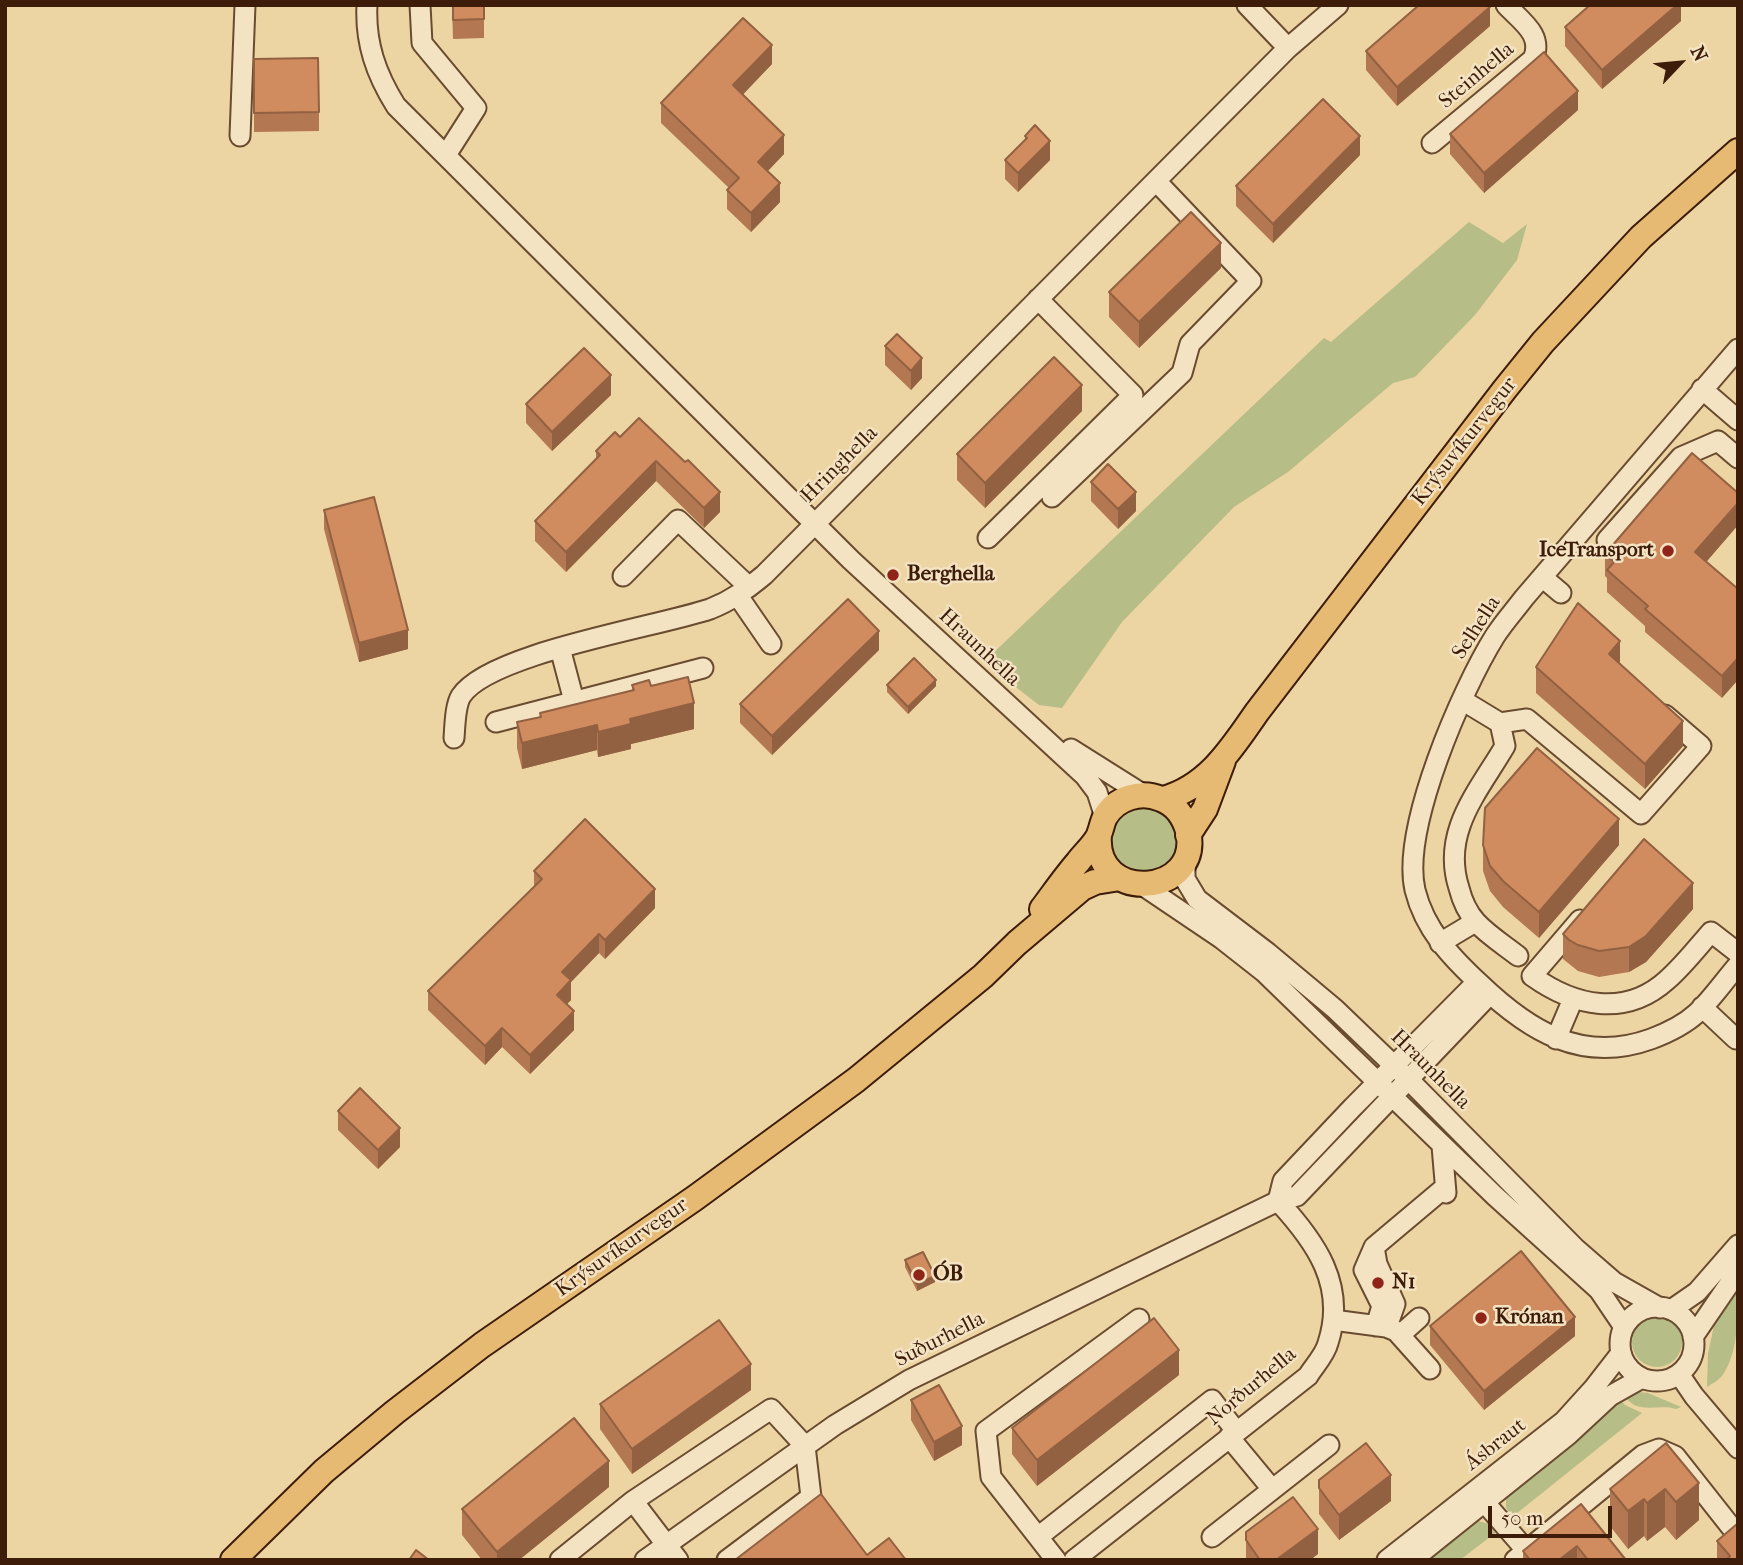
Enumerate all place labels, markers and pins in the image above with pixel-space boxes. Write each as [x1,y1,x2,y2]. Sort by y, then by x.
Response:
place label: IceTransport [1539,538,1654,564]
marker: IceTransport [1660,543,1676,559]
place label: Berghella [907,562,994,588]
marker: Berghella [885,567,901,583]
place label: ÓB [933,1262,963,1288]
marker: ÓB [911,1267,927,1283]
place label: N1 [1392,1270,1415,1296]
marker: N1 [1370,1275,1386,1291]
place label: Krónan [1495,1305,1564,1331]
marker: Krónan [1473,1310,1489,1326]

